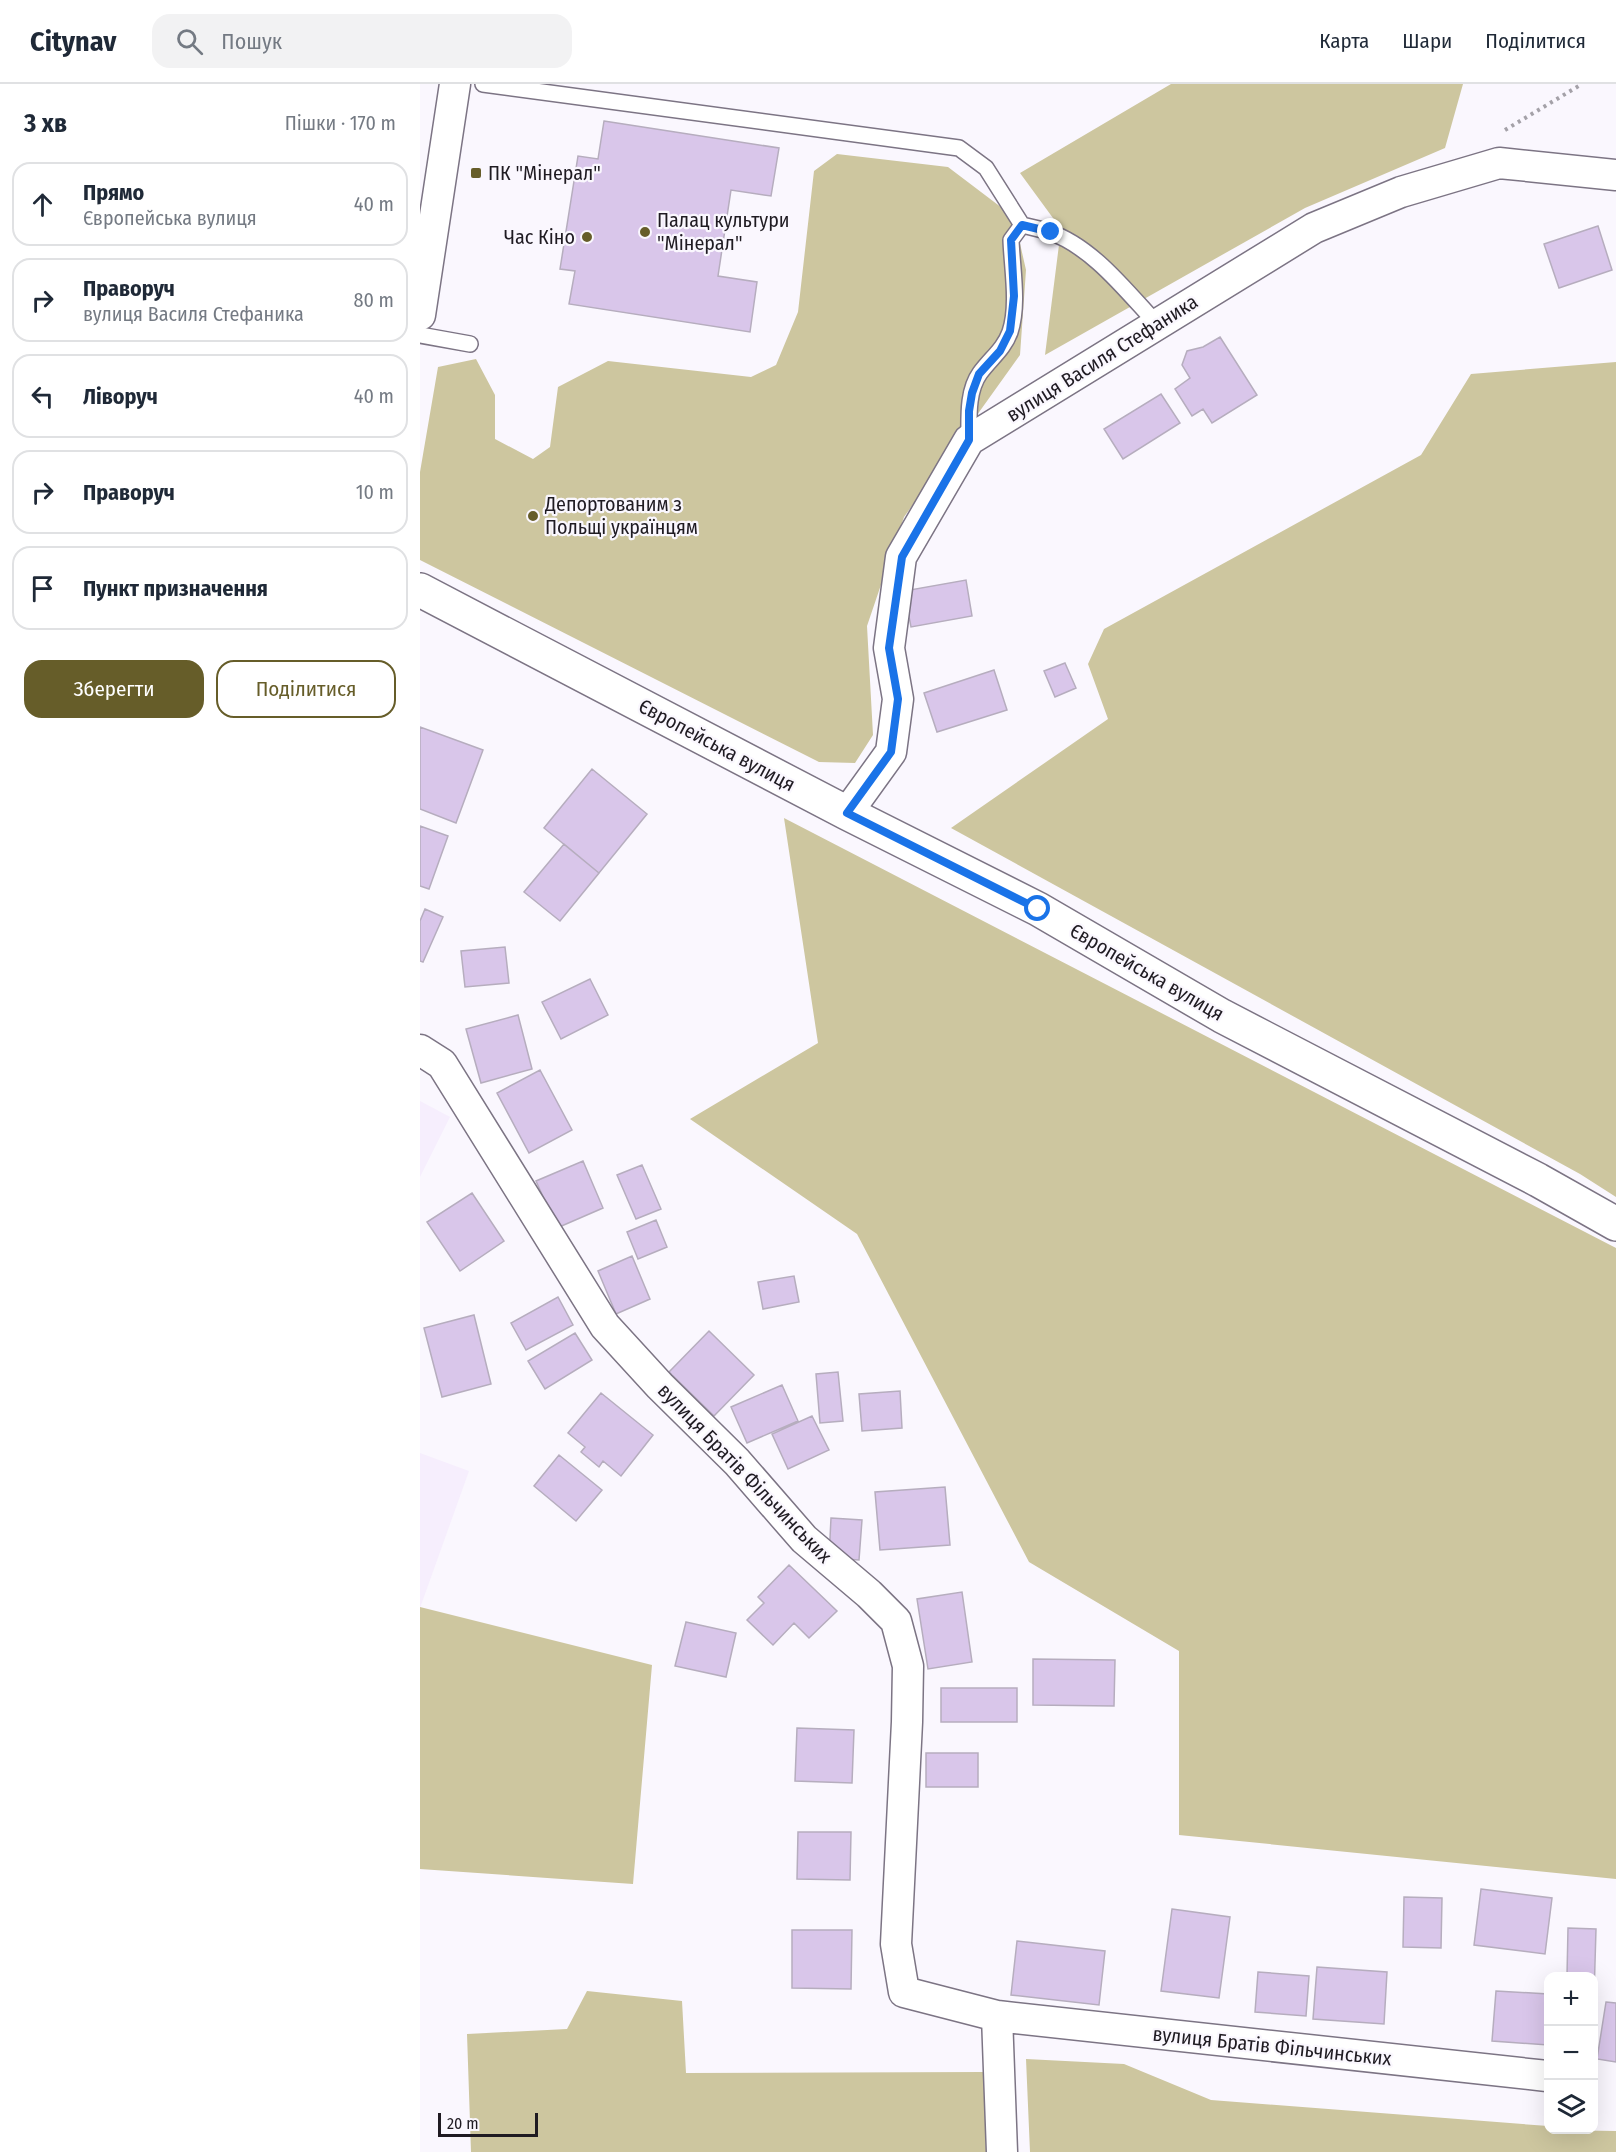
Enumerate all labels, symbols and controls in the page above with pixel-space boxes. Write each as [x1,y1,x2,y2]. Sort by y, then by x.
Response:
search box [152,14,572,68]
text: Citynav [30,25,116,58]
icon: search [173,25,206,58]
text: Пошук [221,28,282,55]
text: Карта [1319,28,1369,54]
text: Шари [1402,28,1452,54]
text: Поділитися [1485,28,1586,54]
text: 3 хв [24,108,67,139]
text: Пішки · 170 m [285,111,396,135]
place label: ПК "Мінерал" [488,161,601,185]
marker: ПК "Мінерал" [469,166,483,180]
text: Прямо [83,179,144,206]
icon: ahead [26,188,59,221]
text: 40 m [354,192,394,216]
text: Європейська вулиця [83,206,257,230]
place label: Палац культури "Мінерал" [657,208,790,255]
route end [1037,218,1063,244]
place label: Час Кіно [504,225,575,249]
marker: Палац культури "Мінерал" [638,225,652,239]
marker: Час Кіно [580,230,594,244]
text: Праворуч [83,275,175,302]
icon: right [26,284,59,317]
text: 80 m [354,288,394,312]
street label: вулиця Василя Стефаника [1002,289,1202,427]
text: вулиця Василя Стефаника [83,302,304,326]
icon: left [26,380,59,413]
text: Ліворуч [83,383,158,410]
text: 40 m [354,384,394,408]
icon: right [26,476,59,509]
text: Праворуч [83,479,175,506]
text: 10 m [356,480,394,504]
place label: Депортованим з Польщі українцям [544,492,698,539]
marker: Депортованим з Польщі українцям [526,509,540,523]
icon: arrive [26,572,59,605]
text: Пункт призначення [83,575,268,602]
button: Зберегти [24,660,204,718]
button: Поділитися [216,660,396,718]
street label: Європейська вулиця [635,694,799,796]
route start [1024,895,1050,921]
street label: Європейська вулиця [1066,918,1228,1026]
street label: вулиця Братів Фільчинських [653,1378,837,1568]
map controls [1544,1972,1598,2134]
button: + [1544,1972,1598,2026]
street label: вулиця Братів Фільчинських [1151,2022,1393,2071]
button: − [1544,2026,1598,2080]
button: layers [1544,2080,1598,2134]
scale bar [438,2110,538,2138]
text: 20 m [447,2114,478,2133]

